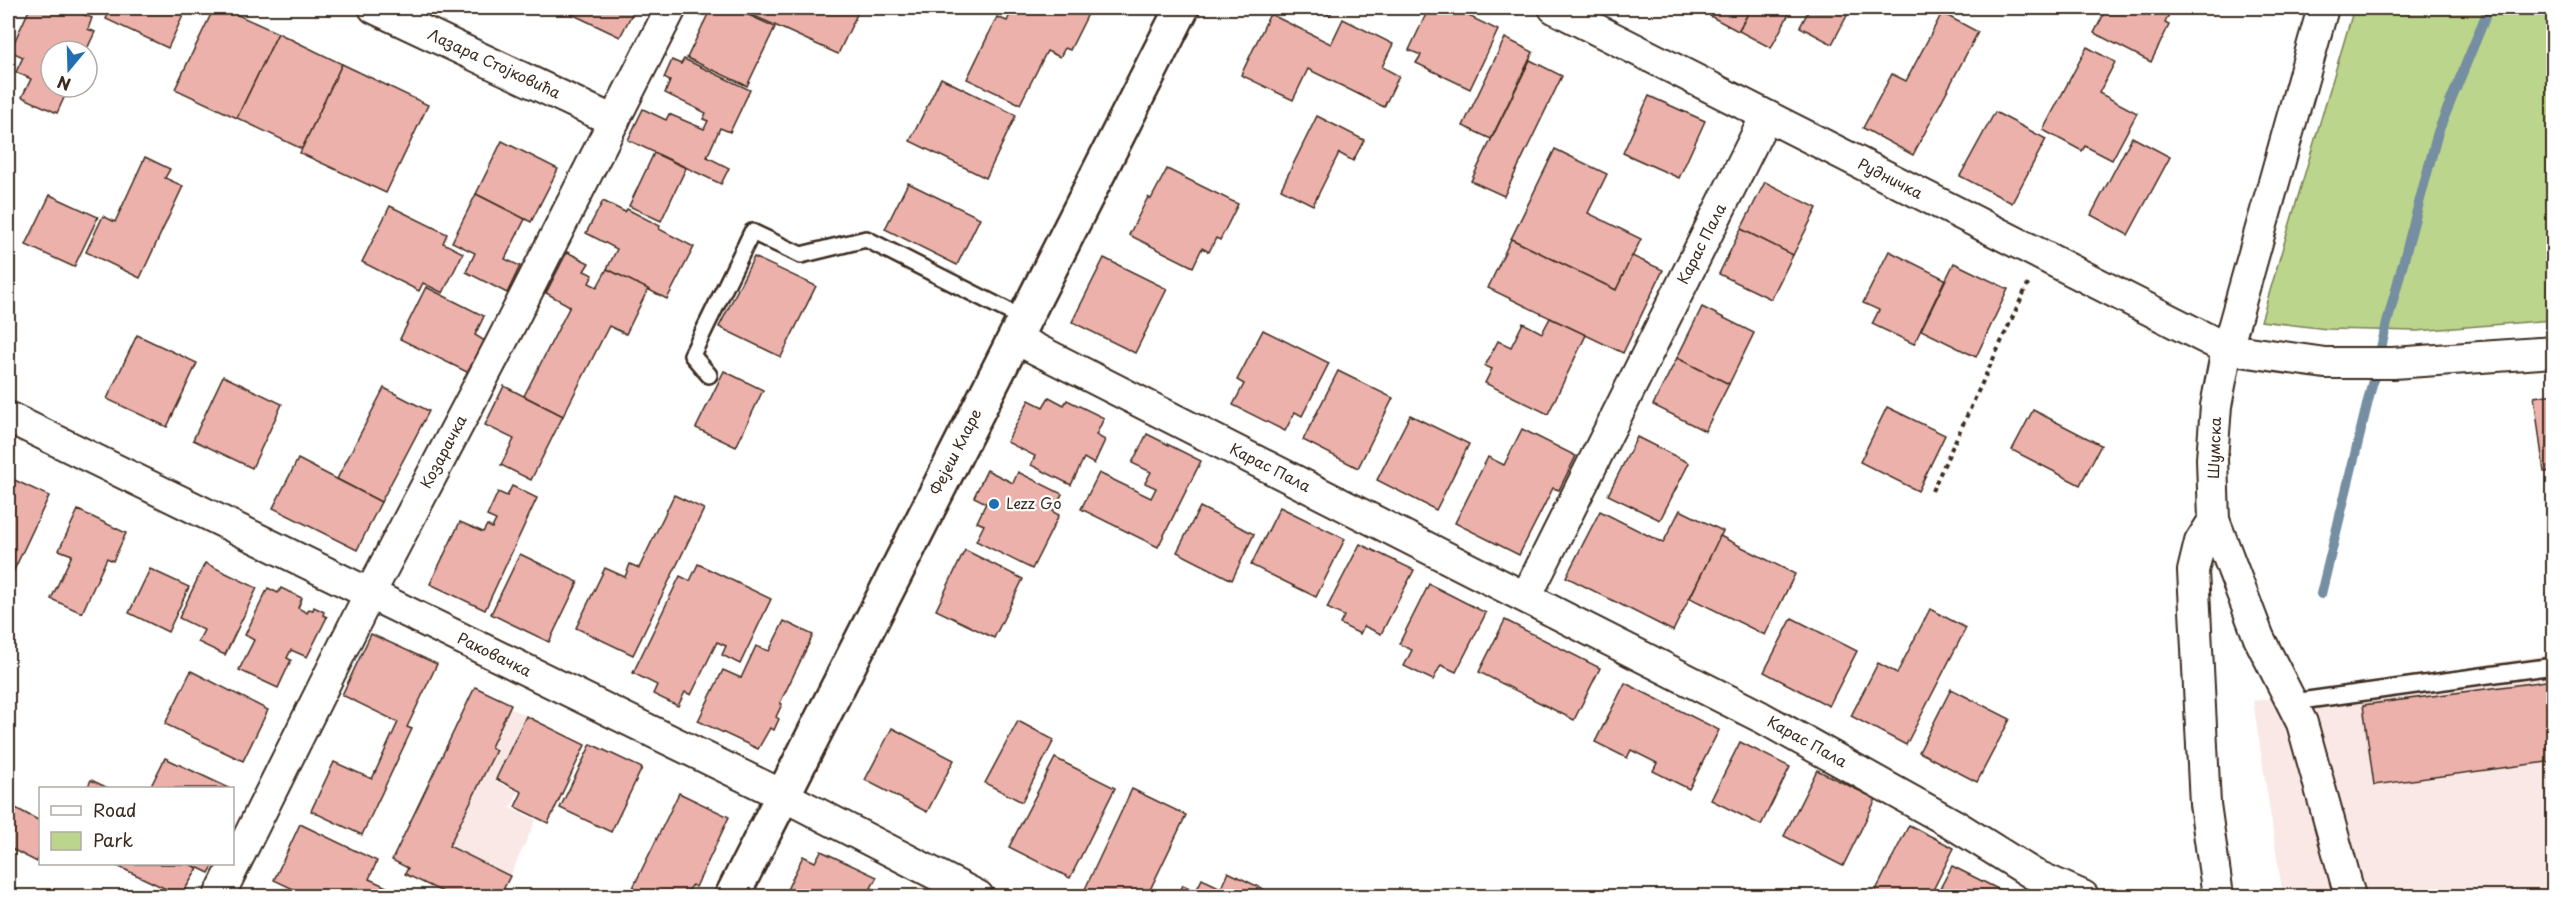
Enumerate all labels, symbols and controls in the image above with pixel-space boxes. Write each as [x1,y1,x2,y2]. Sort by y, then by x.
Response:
street label: Лазара Стојковића [425,22,565,104]
north arrow [39,39,99,99]
text: N [54,71,74,98]
street label: Рудничка [1854,151,1928,204]
street label: Карас Пала [1670,198,1731,288]
street label: Фејеш Кларе [923,404,986,499]
street label: Козарачка [414,410,472,492]
street label: Шумска [2201,416,2226,479]
street label: Карас Пала [1226,436,1316,497]
place label: Lezz Go [1006,491,1062,514]
marker: Lezz Go [987,497,1001,511]
street label: Раковачка [454,626,536,682]
street label: Карас Пала [1764,709,1852,772]
legend [39,787,234,865]
text: Road [93,796,137,823]
text: Park [93,826,133,853]

